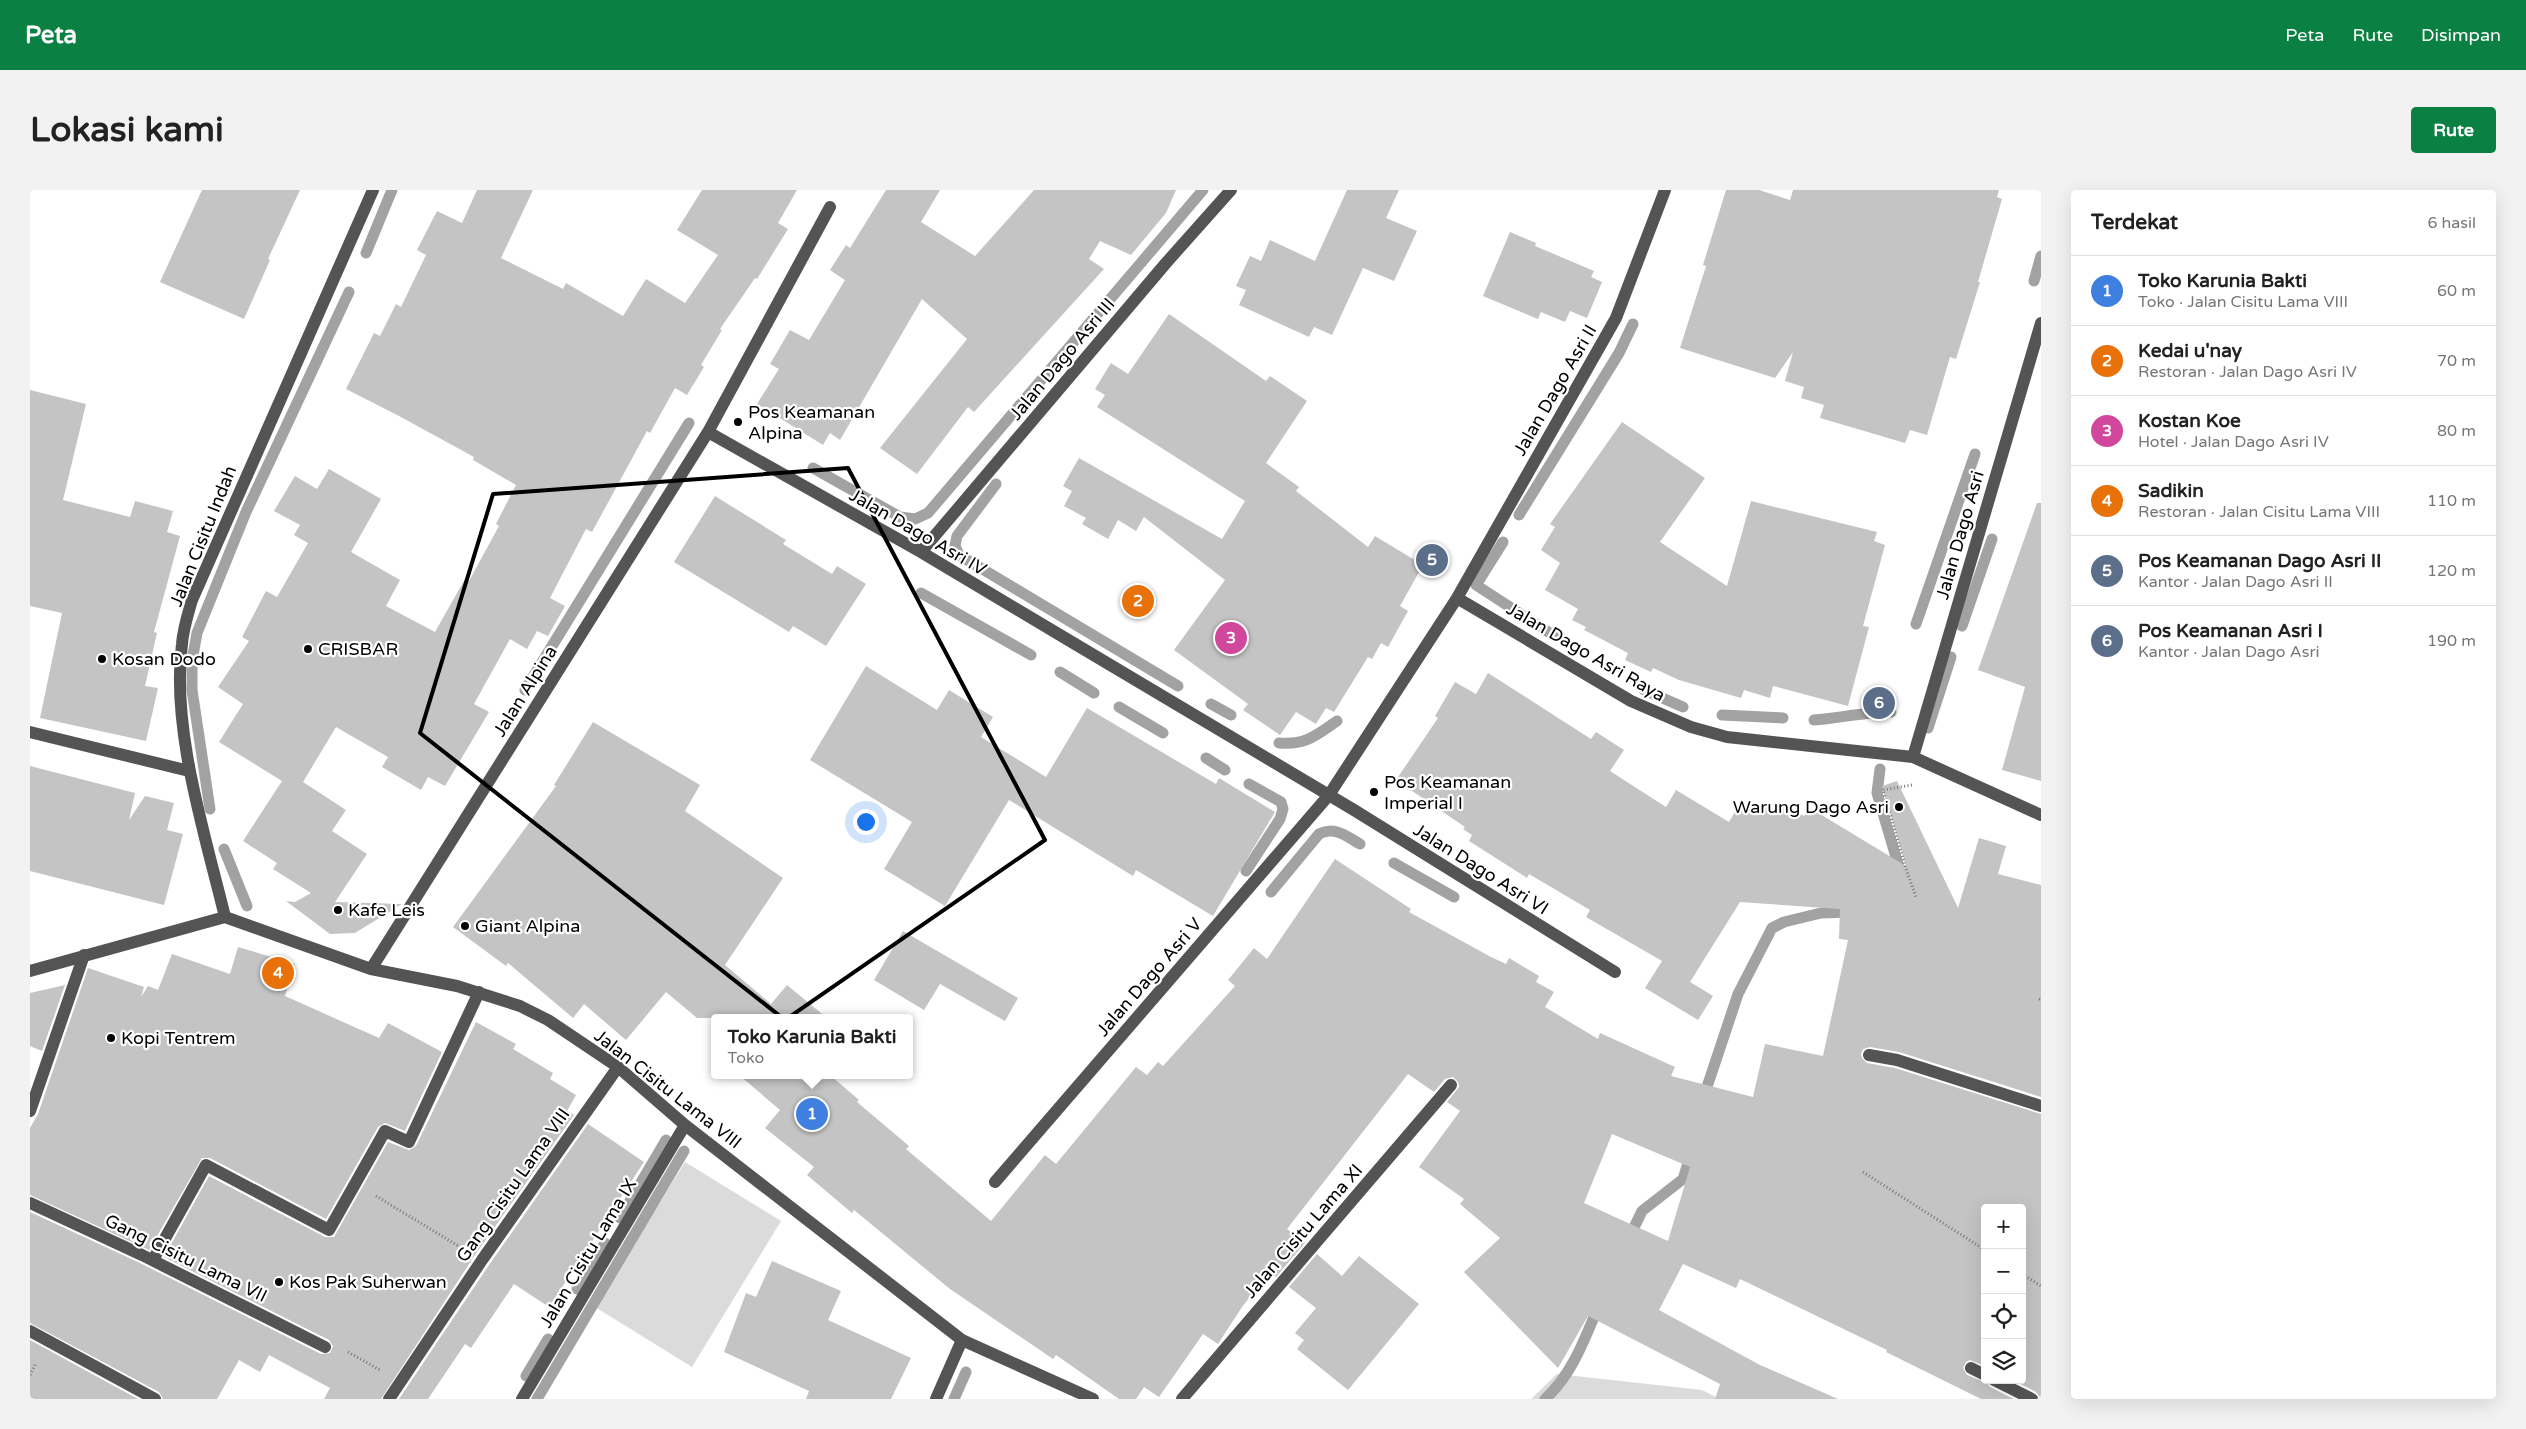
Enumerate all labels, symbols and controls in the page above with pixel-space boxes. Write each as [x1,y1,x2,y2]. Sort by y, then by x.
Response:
text: Peta [25,21,77,50]
text: Peta [2285,24,2324,46]
text: Rute [2352,24,2393,46]
text: Disimpan [2421,24,2501,46]
button: Rute [2411,107,2496,153]
text: Lokasi kami [30,109,224,151]
text: Terdekat [2091,210,2178,235]
text: 6 hasil [2427,213,2476,233]
text: Toko Karunia Bakti [2138,270,2307,292]
text: 1 [2102,281,2112,301]
text: 60 m [2437,281,2476,301]
text: Toko · Jalan Cisitu Lama VIII [2138,292,2348,312]
street label: Jalan Dago Asri III [1004,293,1120,425]
street label: Jalan Dago Asri II [1509,321,1601,459]
text: Kedai u'nay [2138,340,2242,362]
text: 2 [2102,351,2112,371]
text: 70 m [2437,351,2476,371]
text: Restoran · Jalan Dago Asri IV [2138,362,2357,382]
place label: Pos Keamanan Alpina [748,401,875,444]
text: Kostan Koe [2138,410,2241,432]
marker: Pos Keamanan Alpina [732,416,744,428]
text: 3 [2102,421,2112,441]
text: 80 m [2437,421,2476,441]
text: Hotel · Jalan Dago Asri IV [2138,432,2329,452]
street label: Jalan Cisitu Indah [165,462,241,610]
street label: Jalan Dago Asri [1931,468,1989,602]
text: Sadikin [2138,480,2204,502]
street label: Jalan Dago Asri IV [845,484,991,581]
text: 4 [2102,491,2112,511]
text: 110 m [2427,491,2476,511]
text: Restoran · Jalan Cisitu Lama VIII [2138,502,2380,522]
pin: 5 [1416,541,1448,579]
text: Pos Keamanan Dago Asri II [2138,550,2381,572]
text: 5 [2102,561,2112,581]
text: 120 m [2427,561,2476,581]
text: Kantor · Jalan Dago Asri II [2138,572,2333,592]
pin: 2 [1122,582,1154,620]
street label: Jalan Dago Asri Raya [1503,598,1669,706]
pin: 3 [1215,619,1247,657]
text: Pos Keamanan Asri I [2138,620,2323,642]
text: 6 [2102,631,2112,651]
text: 190 m [2427,631,2476,651]
place label: CRISBAR [318,638,398,660]
street label: Jalan Alpina [488,641,562,741]
text: Kantor · Jalan Dago Asri [2138,642,2320,662]
marker: CRISBAR [302,643,314,655]
place label: Kosan Dodo [112,648,216,670]
marker: Kosan Dodo [96,653,108,665]
pin: 6 [1863,684,1895,722]
place label: Pos Keamanan Imperial I [1384,771,1511,814]
marker: Pos Keamanan Imperial I [1368,786,1380,798]
place label: Warung Dago Asri [1733,796,1889,818]
marker: Warung Dago Asri [1893,801,1905,813]
your location [853,809,879,835]
street label: Jalan Dago Asri VI [1409,819,1553,919]
place label: Kafe Leis [348,899,425,921]
marker: Kafe Leis [332,904,344,916]
street label: Jalan Dago Asri V [1092,913,1207,1041]
place label: Giant Alpina [475,915,580,937]
marker: Giant Alpina [459,920,471,932]
pin: 4 [262,954,294,992]
popup [711,1014,913,1079]
street label: Jalan Cisitu Lama VIII [590,1025,746,1153]
text: Toko Karunia Bakti [728,1026,896,1048]
place label: Kopi Tentrem [121,1027,235,1049]
marker: Kopi Tentrem [105,1032,117,1044]
text: Toko [728,1048,764,1068]
pin: 1 [796,1095,828,1133]
street label: Gang Cisitu Lama VIII [451,1104,575,1266]
street label: Jalan Cisitu Lama XI [1239,1159,1367,1303]
street label: Jalan Cisitu Lama IX [535,1174,641,1332]
map controls [1981,1204,2026,1384]
button: + [1981,1204,2026,1249]
street label: Gang Cisitu Lama VII [101,1209,271,1307]
button: − [1981,1249,2026,1294]
place label: Kos Pak Suherwan [289,1271,447,1293]
marker: Kos Pak Suherwan [273,1276,285,1288]
button: locate [1981,1294,2026,1339]
button: layers [1981,1339,2026,1384]

